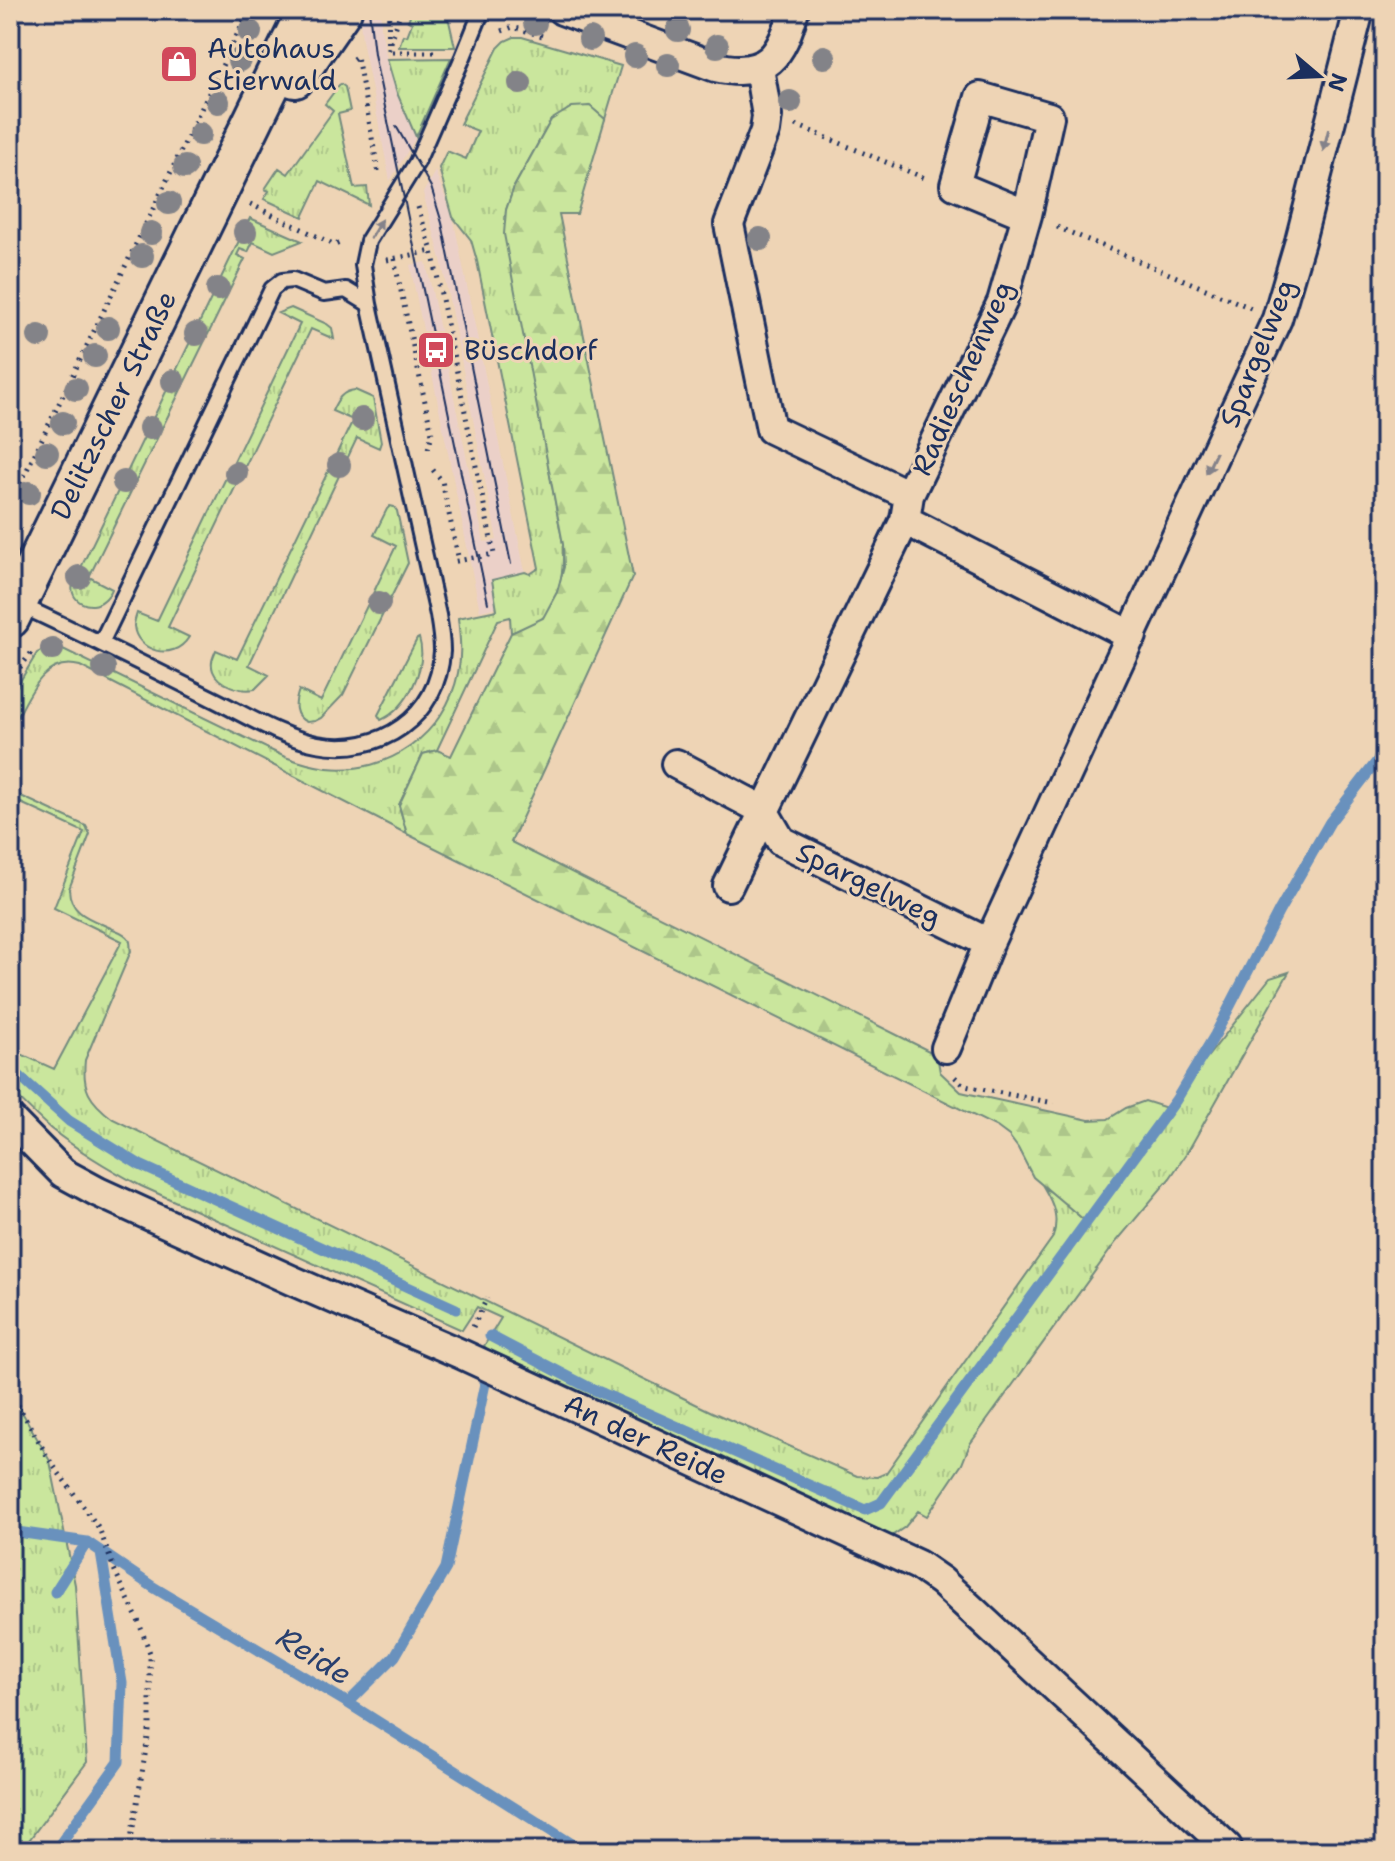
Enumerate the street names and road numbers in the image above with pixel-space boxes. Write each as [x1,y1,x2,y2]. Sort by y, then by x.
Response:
street label: Spargelweg [1210,273,1304,433]
street label: Radieschenweg [902,275,1022,481]
street label: Delitzscher Straße [41,284,185,526]
street label: Spargelweg [790,833,948,935]
street label: An der Reide [558,1384,734,1494]

